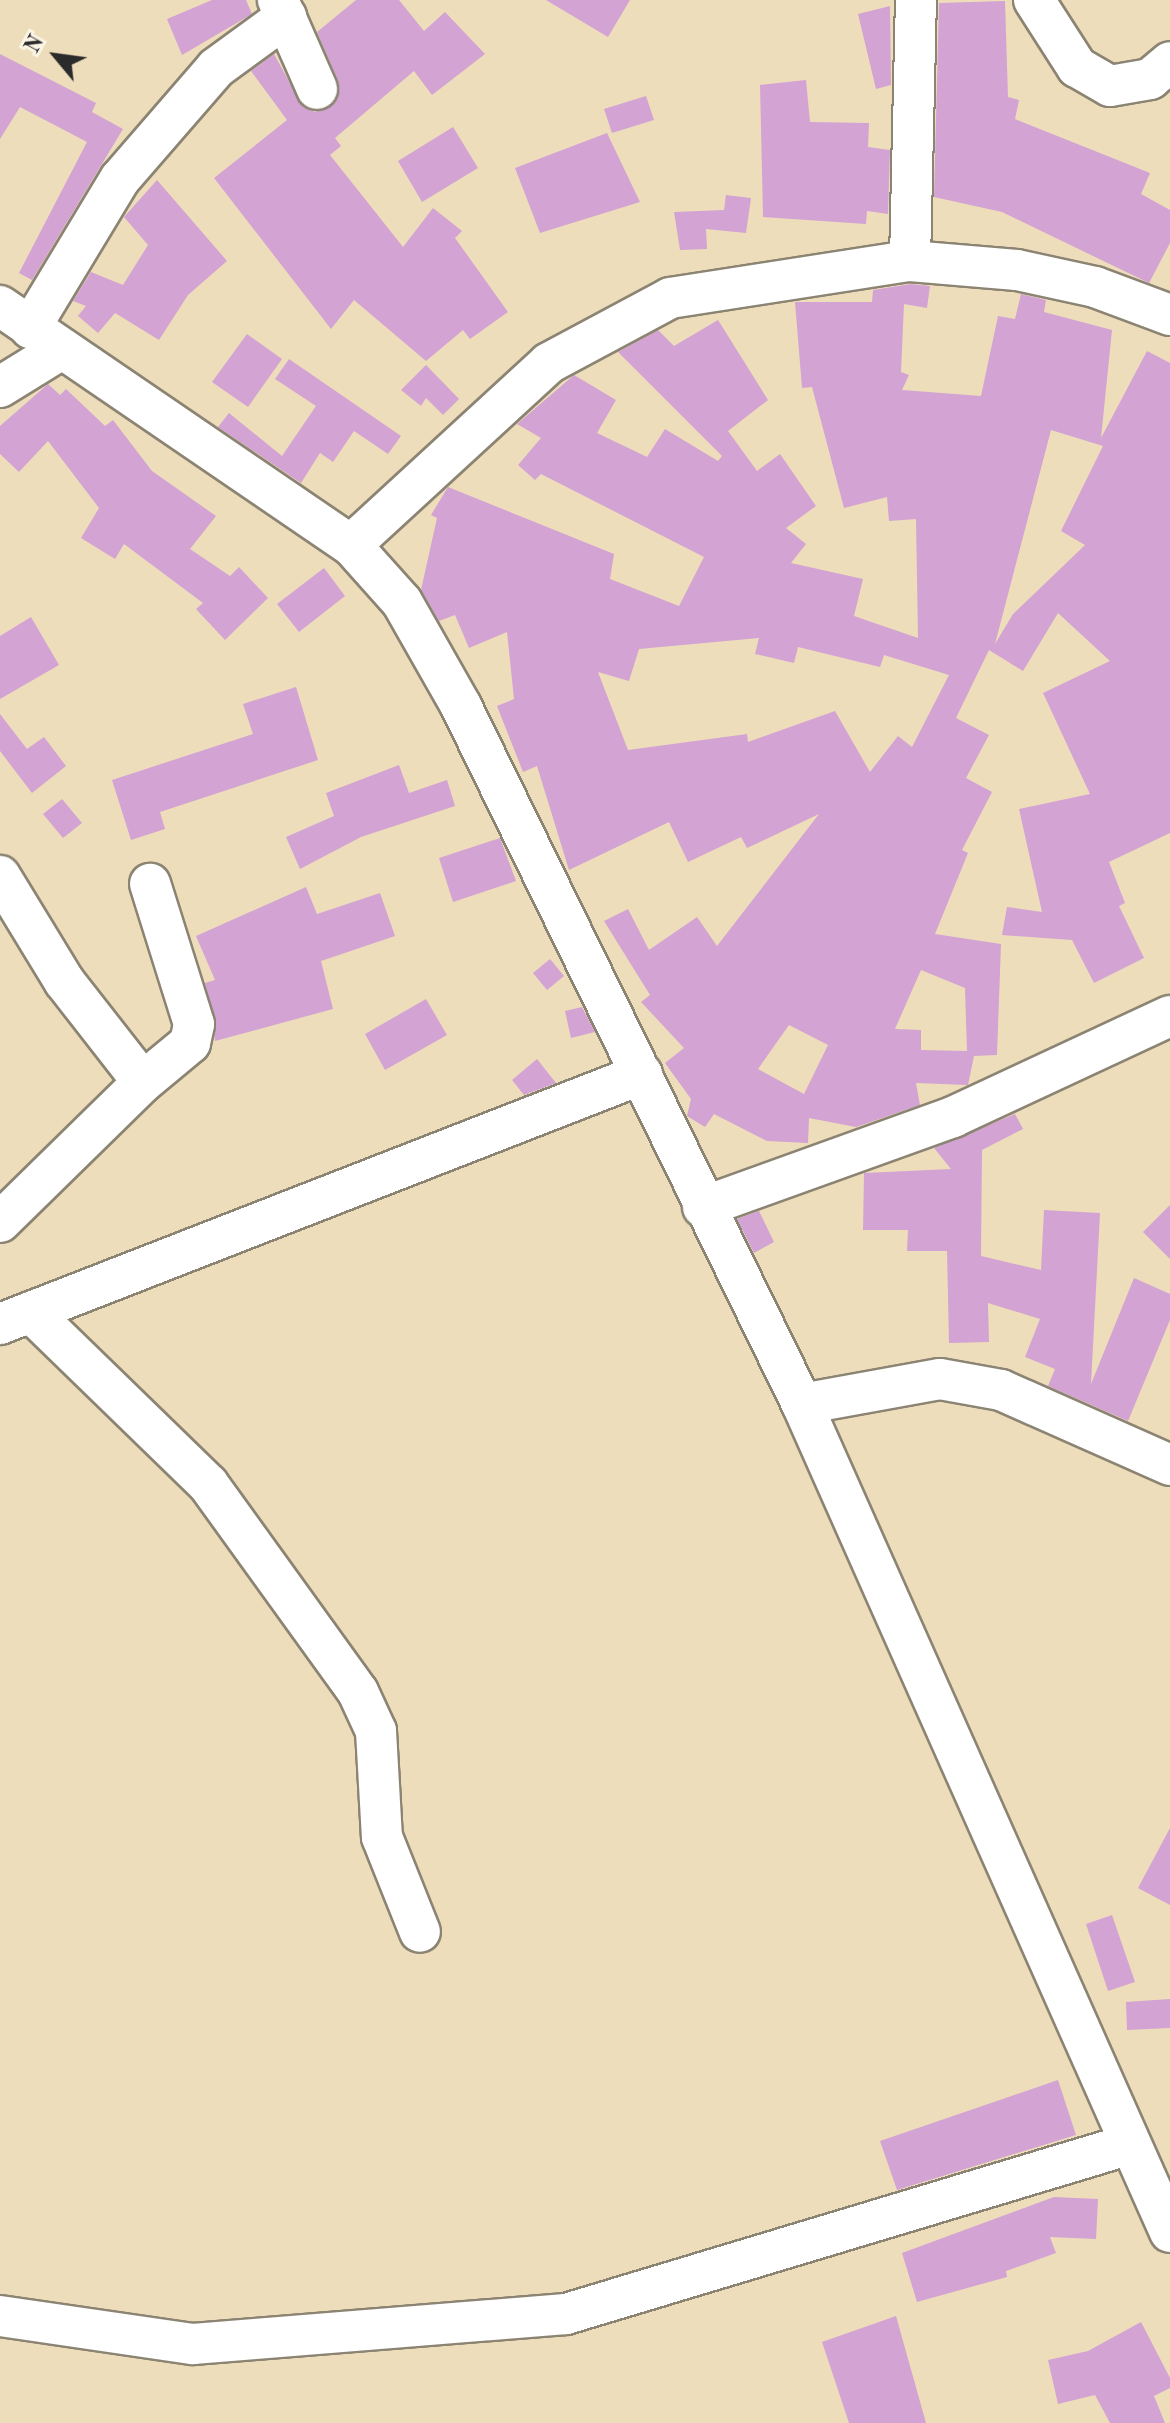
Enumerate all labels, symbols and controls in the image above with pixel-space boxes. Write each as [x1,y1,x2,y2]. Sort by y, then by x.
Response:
north arrow [16,16,96,96]
text: N [21,32,49,57]

